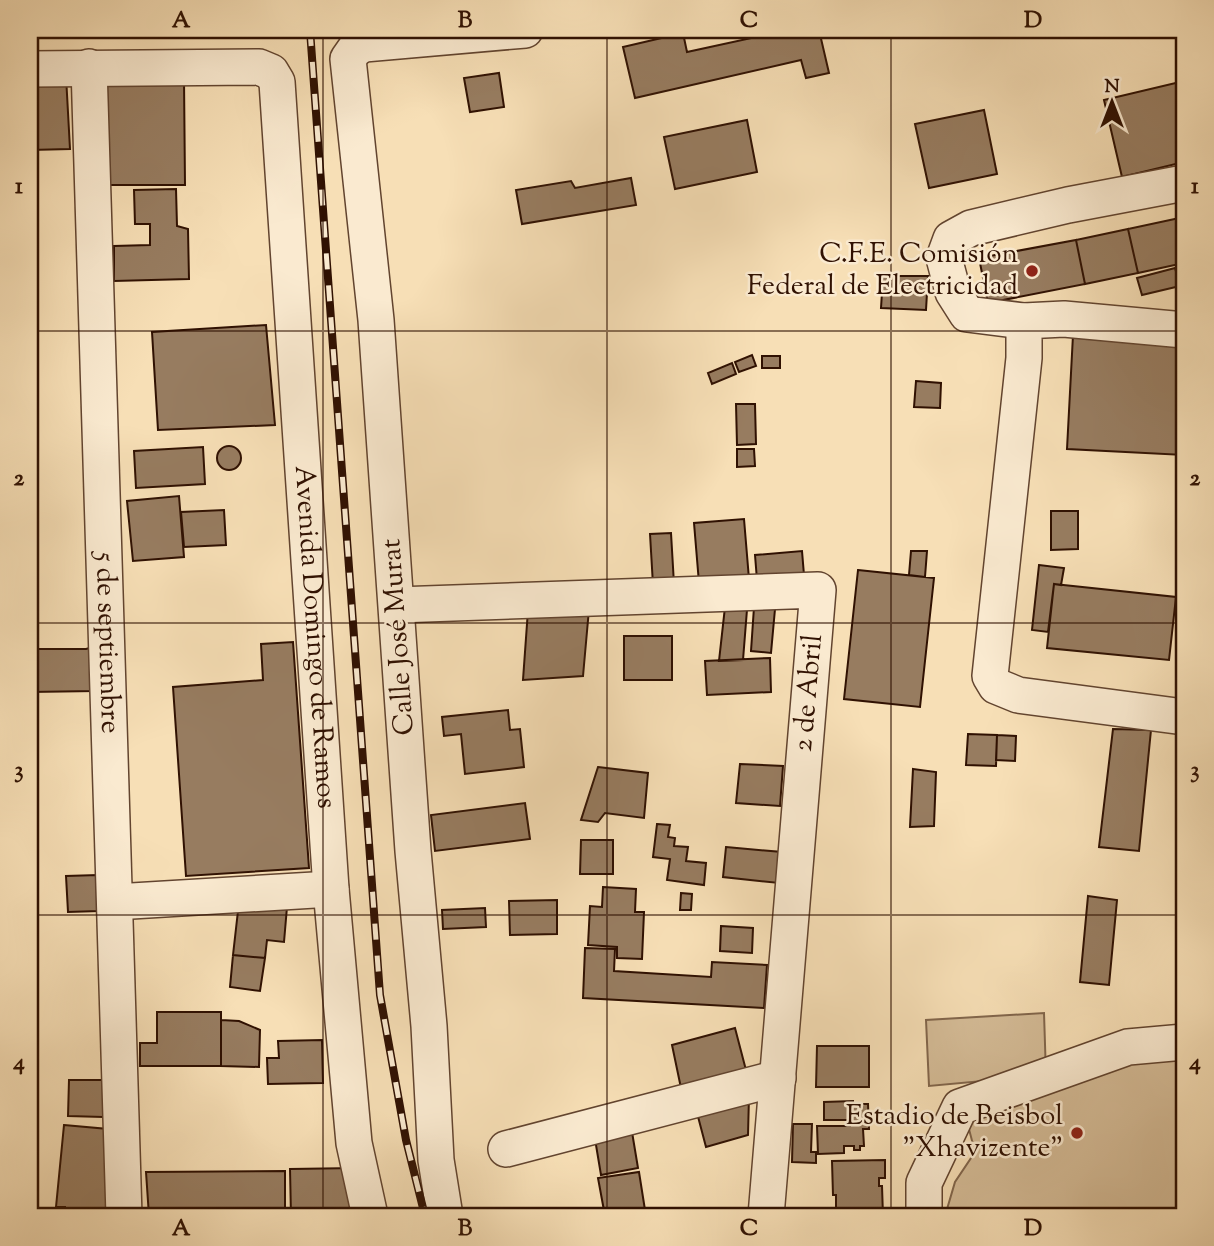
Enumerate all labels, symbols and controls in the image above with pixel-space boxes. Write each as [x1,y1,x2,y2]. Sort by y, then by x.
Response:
text: A [172,5,191,38]
text: B [458,5,473,38]
text: C [740,5,758,38]
text: D [1024,5,1042,38]
north arrow [1078,66,1148,136]
text: N [1104,74,1120,101]
text: 1 [15,171,23,204]
text: 1 [1191,171,1199,204]
place label: C.F.E. Comisión Federal de Electricidad [747,235,1018,307]
marker: C.F.E. Comisión Federal de Electricidad [1024,263,1040,279]
text: 2 [14,463,25,496]
text: 2 [1190,463,1201,496]
street label: Avenida Domingo de Ramos [283,464,346,810]
street label: Calle José Murat [372,537,426,737]
street label: 5 de septiembre [84,549,129,734]
street label: 2 de Abril [784,632,834,753]
text: 3 [14,755,24,788]
text: 3 [1190,755,1200,788]
text: 4 [12,1047,25,1080]
text: 4 [1188,1047,1201,1080]
place label: Estadio de Beisbol "Xhavizente" [846,1097,1063,1169]
marker: Estadio de Beisbol "Xhavizente" [1069,1125,1085,1141]
text: A [172,1213,191,1246]
text: B [458,1213,473,1246]
text: C [740,1213,758,1246]
text: D [1024,1213,1042,1246]

